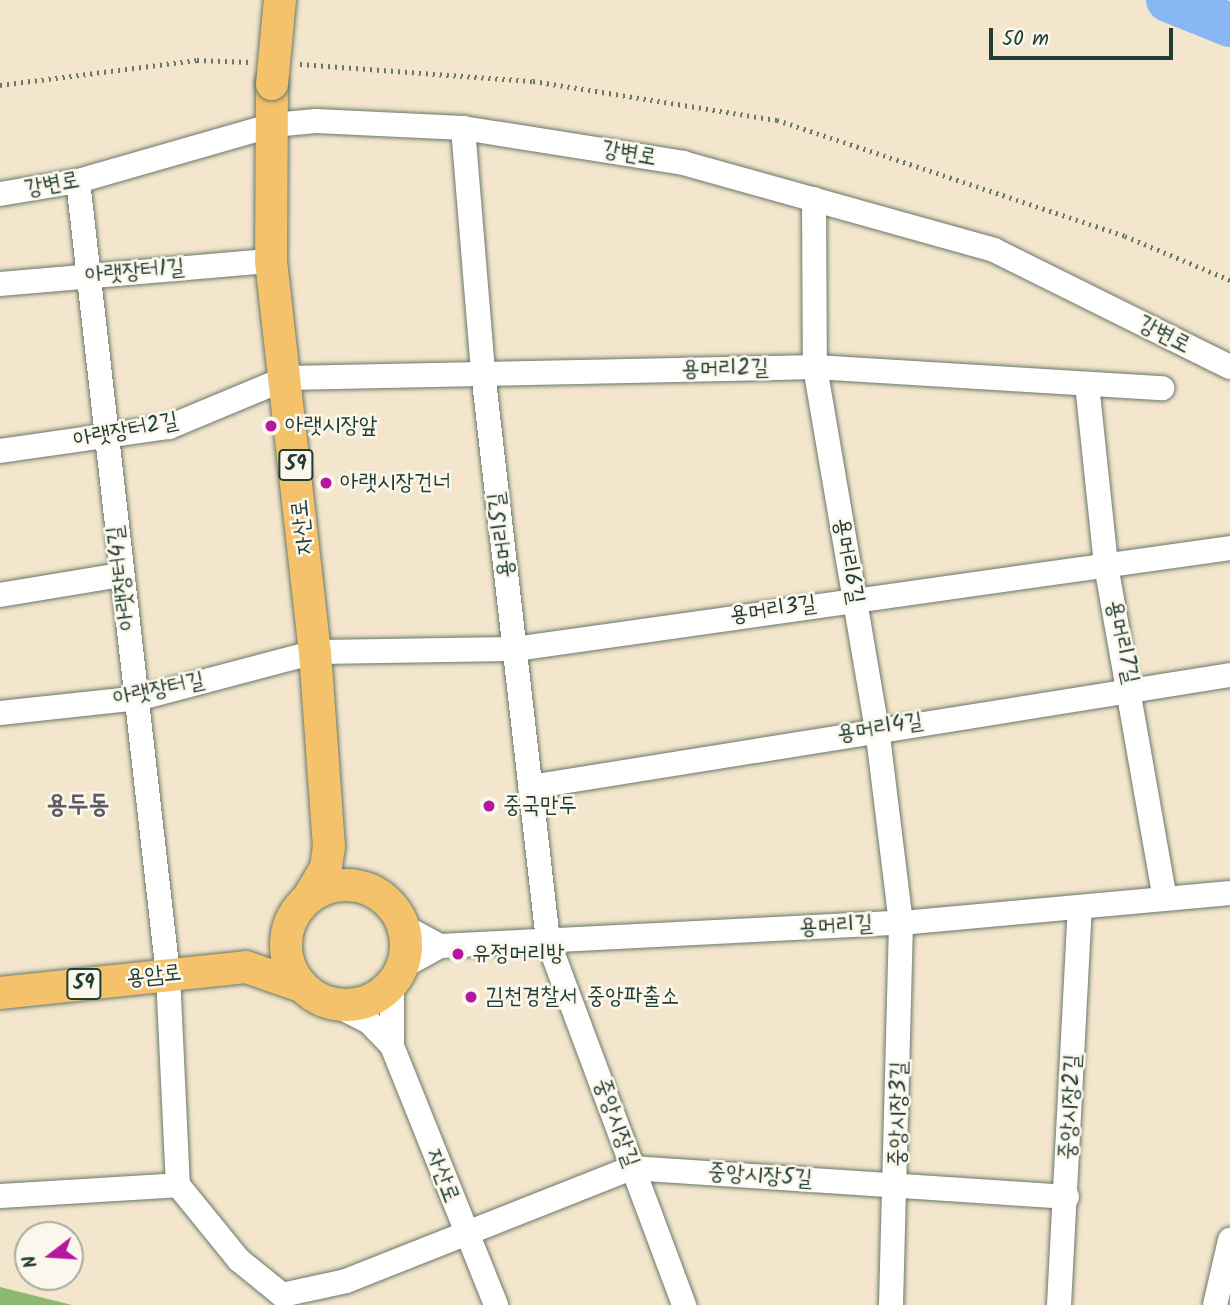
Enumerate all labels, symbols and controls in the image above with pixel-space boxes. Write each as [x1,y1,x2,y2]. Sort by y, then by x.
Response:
scale bar [992,14,1176,58]
text: 50 m [1002,23,1049,56]
street label: 강변로 [599,136,659,172]
street label: 강변로 [22,167,82,203]
street label: 아랫장터1길 [84,254,186,290]
street label: 강변로 [1133,310,1195,360]
street label: 용머리2길 [681,354,769,384]
street label: 아랫장터2길 [71,407,181,455]
place label: 아랫시장앞 [285,412,378,440]
marker: 아랫시장앞 [263,418,279,434]
road number: 59 [277,448,315,482]
place label: 아랫시장건너 [340,469,451,497]
marker: 아랫시장건너 [318,475,334,491]
street label: 용머리5길 [483,490,521,580]
street label: 자산로 [286,498,320,556]
street label: 용머리6길 [827,516,869,606]
street label: 아랫장터4길 [102,524,142,632]
street label: 용머리3길 [728,590,818,630]
street label: 용머리7길 [1100,598,1144,686]
street label: 아랫장터길 [111,667,207,713]
street label: 용머리4길 [835,708,925,748]
district label: 용두동 [47,790,109,822]
place label: 중국만두 [503,792,577,820]
marker: 중국만두 [481,798,497,814]
street label: 용머리길 [798,910,874,942]
place label: 유정머리방 [472,940,565,968]
marker: 유정머리방 [450,946,466,962]
street label: 용암로 [125,959,183,993]
road number: 59 [65,967,103,1002]
place label: 김천경찰서 중앙파출소 [485,983,679,1011]
marker: 김천경찰서 중앙파출소 [463,989,479,1005]
street label: 중앙시장2길 [1054,1053,1088,1161]
street label: 중앙시장3길 [884,1061,914,1167]
street label: 중앙시장길 [587,1075,645,1171]
street label: 자산로 [419,1145,465,1207]
street label: 중앙시장5길 [707,1159,813,1193]
north arrow [14,1221,84,1291]
text: N [15,1251,47,1272]

